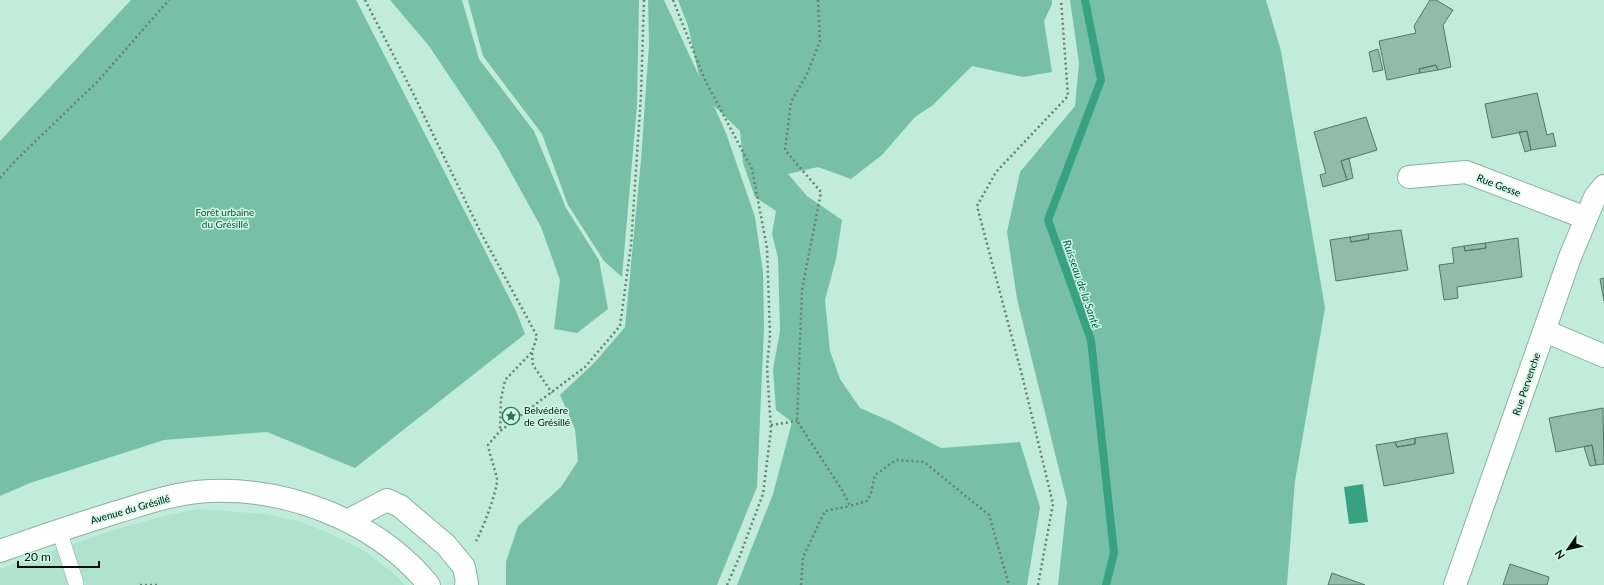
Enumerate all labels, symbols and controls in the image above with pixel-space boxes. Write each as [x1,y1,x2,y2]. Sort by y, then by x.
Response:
street label: Rue Gesse [1475,171,1523,199]
park label: Forêt urbaine du Grésillé [196,206,254,230]
water label: Ruisseau de la Santé [1061,238,1103,330]
street label: Rue Pervenche [1510,351,1542,417]
place label: Belvédère de Grésillé [524,404,570,428]
place icon: Belvédère de Grésillé [501,406,521,426]
street label: Avenue du Grésillé [89,492,171,526]
north arrow [1548,529,1588,569]
scale bar [18,543,99,569]
text: N [1552,548,1567,562]
text: 20 m [24,549,51,564]

